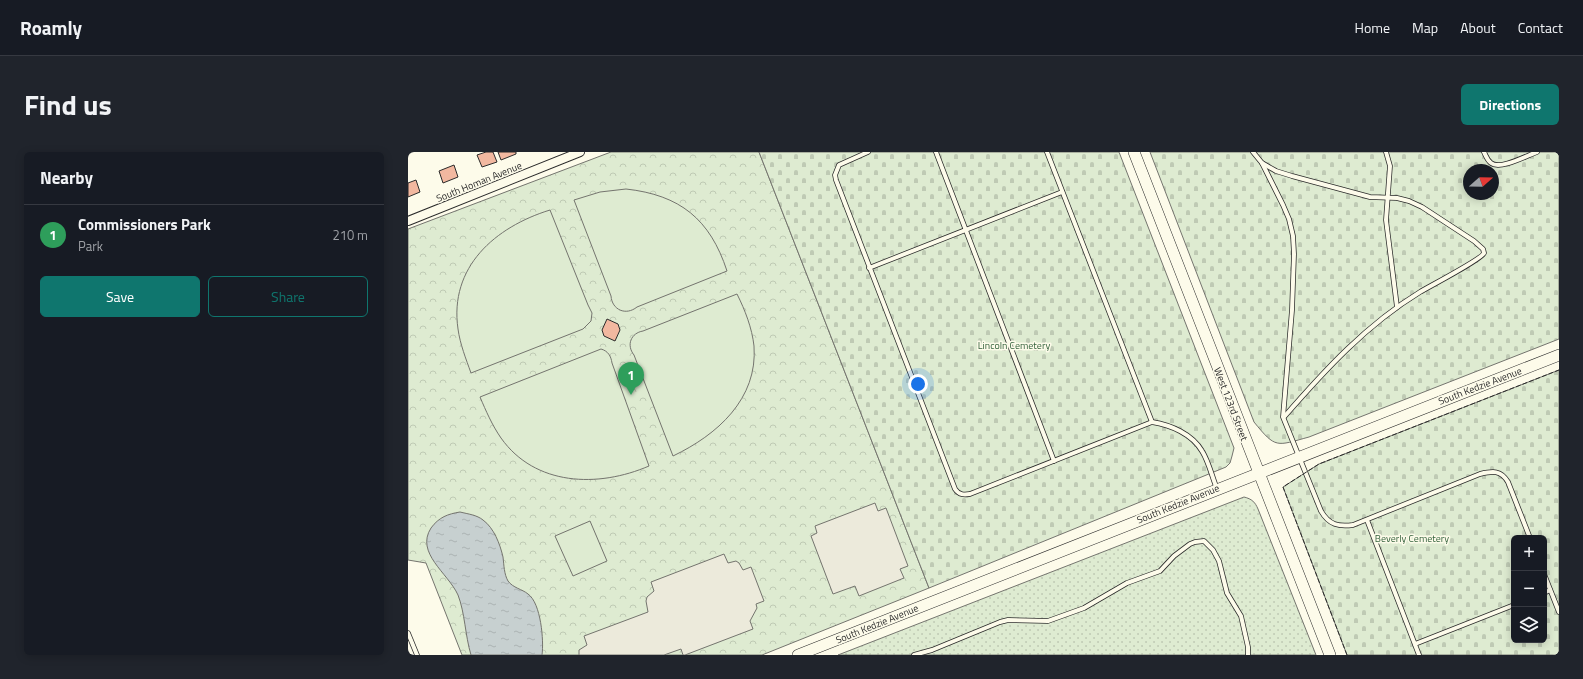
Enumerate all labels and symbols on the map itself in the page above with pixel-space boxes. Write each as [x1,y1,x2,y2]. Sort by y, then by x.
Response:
street label: South Homan Avenue [434,158,524,206]
north arrow [1463,164,1499,200]
park label: Lincoln Cemetery [978,338,1050,353]
pin: 1 [618,362,644,395]
street label: South Kedzie Avenue [1436,363,1524,409]
street label: West 123rd Street [1210,365,1252,443]
your location [908,374,928,394]
street label: South Kedzie Avenue [1134,481,1222,527]
park label: Beverly Cemetery [1375,531,1449,546]
street label: South Kedzie Avenue [833,601,921,647]

